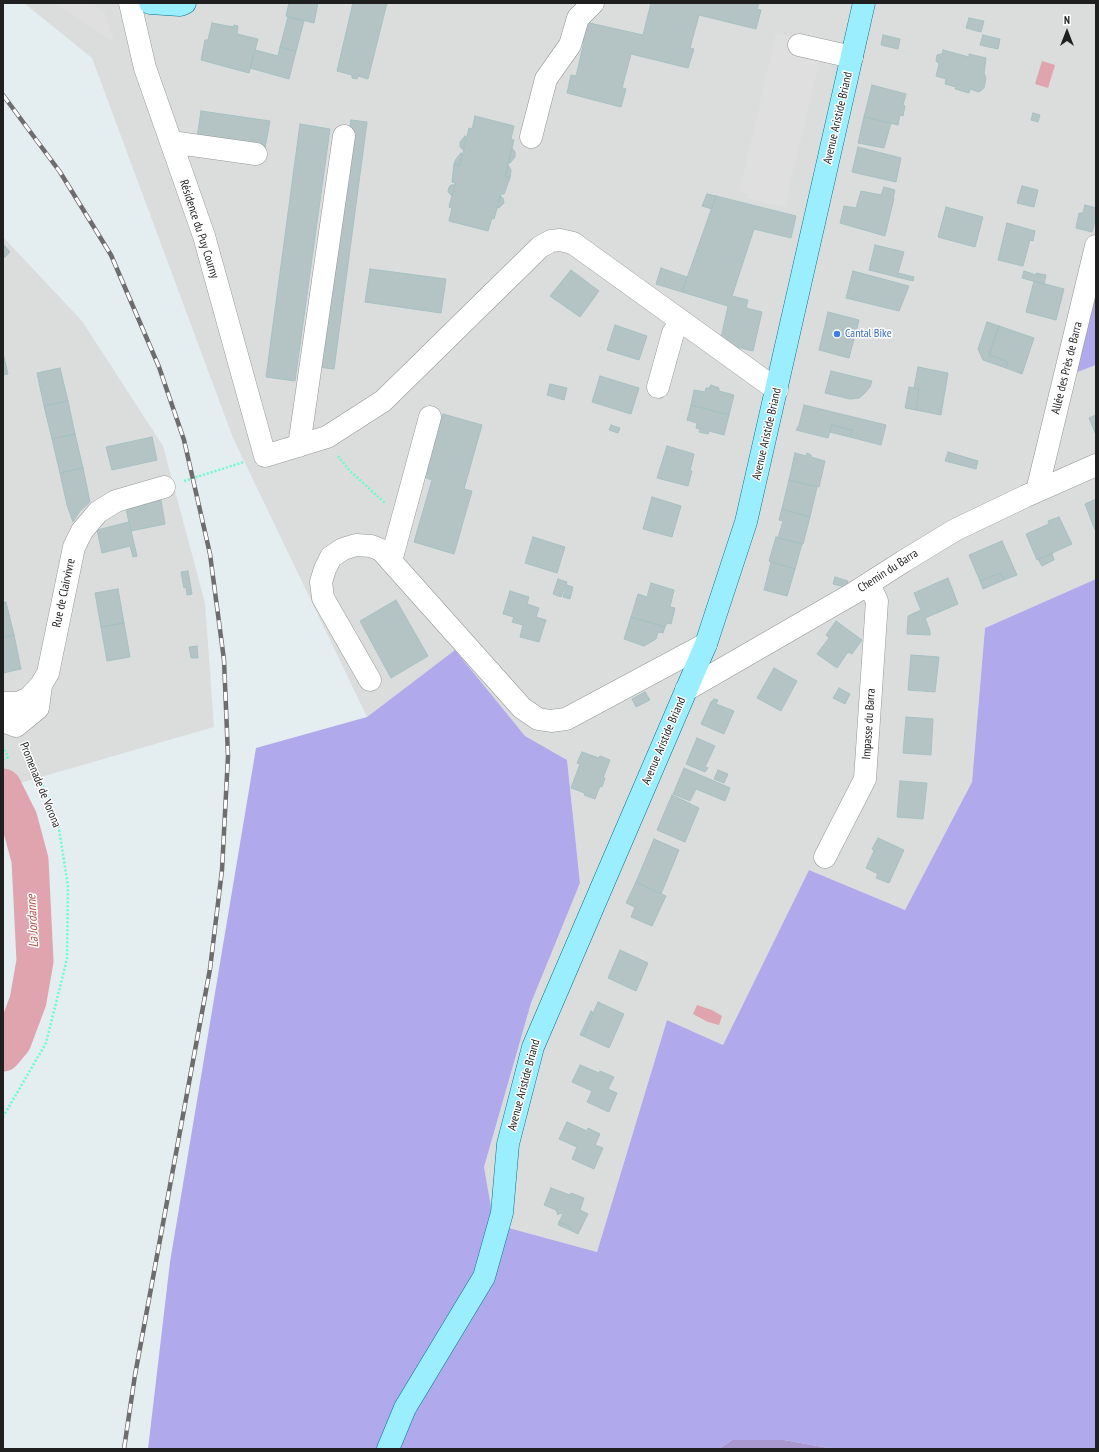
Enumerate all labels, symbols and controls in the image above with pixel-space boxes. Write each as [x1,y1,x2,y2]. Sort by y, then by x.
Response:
north arrow [1047,12,1087,52]
text: N [1064,13,1070,27]
street label: Avenue Aristide Briand [820,71,856,165]
street label: Résidence du Puy Courny [176,178,222,280]
street label: Allée des Près de Barra [1049,320,1085,416]
place label: Cantal Bike [845,327,892,341]
marker: Cantal Bike [832,329,842,339]
street label: Avenue Aristide Briand [749,387,785,481]
street label: Chemin du Barra [855,546,921,596]
street label: Rue de Clairvivre [50,557,78,629]
street label: Impasse du Barra [859,688,879,760]
street label: Avenue Aristide Briand [639,695,689,787]
street label: Promenade de Vorona [16,740,64,830]
water label: La Jordanne [24,894,42,948]
street label: Avenue Aristide Briand [505,1038,543,1132]

